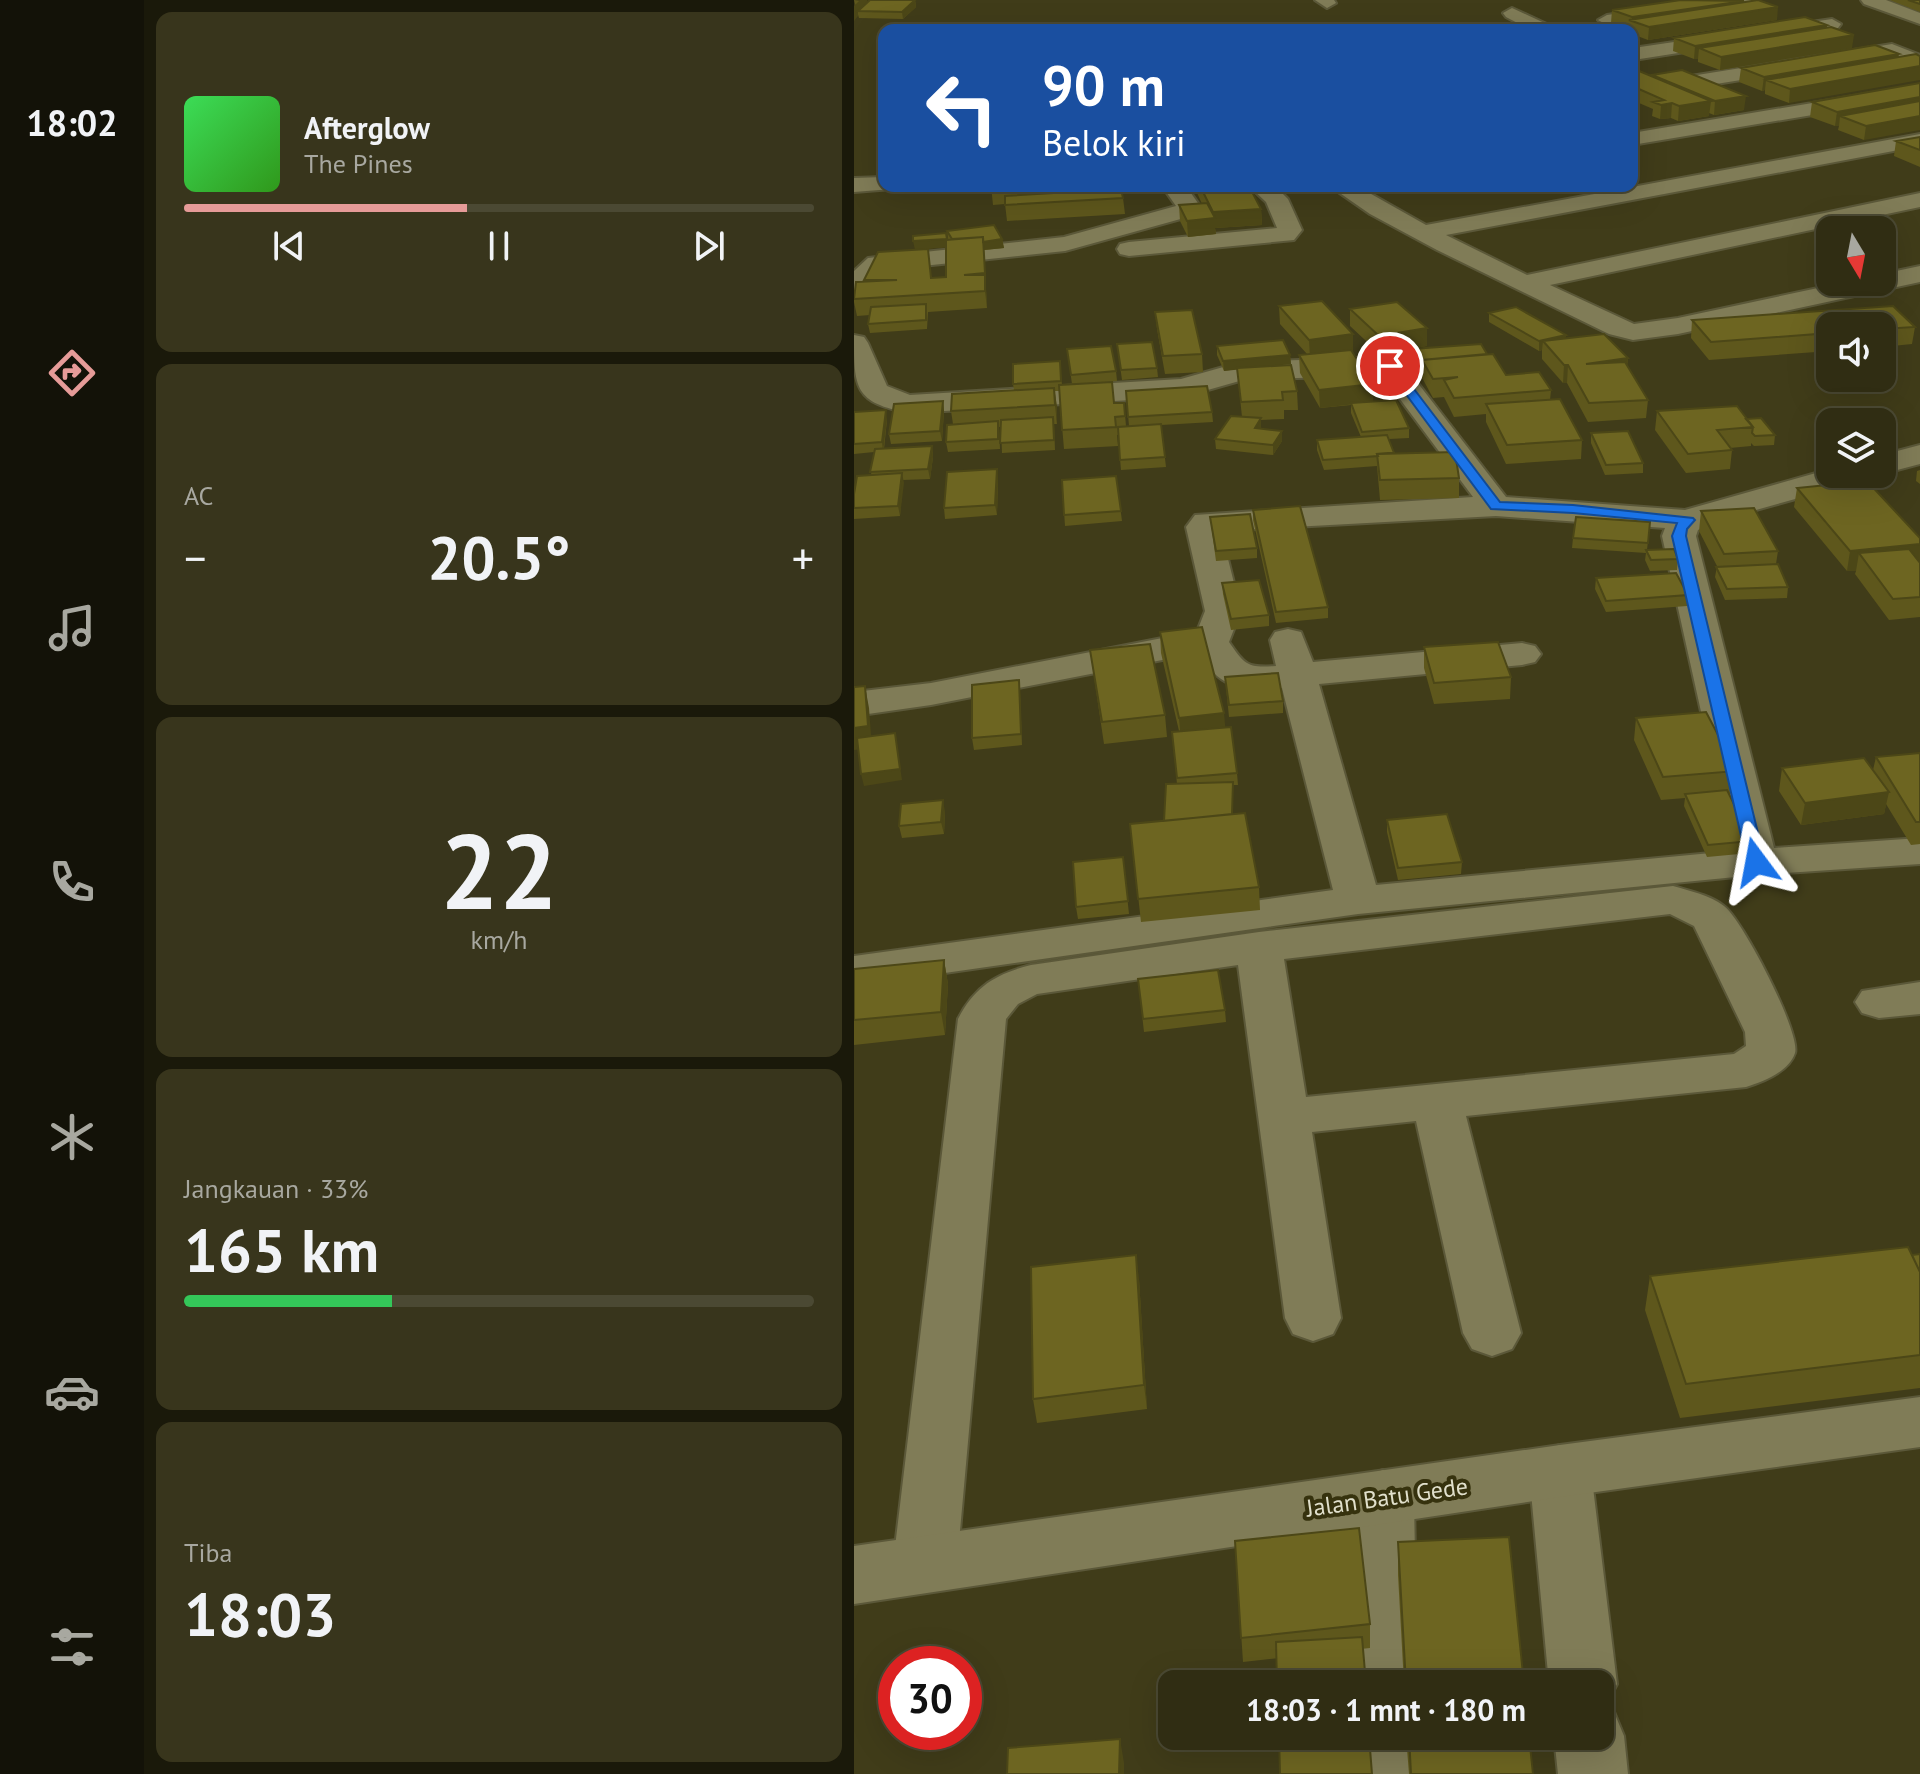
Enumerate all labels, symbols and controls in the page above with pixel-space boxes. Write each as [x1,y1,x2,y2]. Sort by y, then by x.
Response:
text: 90 m [1042,49,1165,121]
icon: left [910,56,1014,160]
text: 18:02 [26,99,118,146]
text: Afterglow [304,108,430,147]
text: Belok kiri [1042,119,1186,166]
text: The Pines [304,147,413,180]
north arrow [1816,216,1896,296]
map controls [1816,216,1896,488]
icon: previous [267,224,311,268]
icon: pause [477,224,521,268]
icon: next [687,224,731,268]
button: sound [1816,312,1896,392]
pin [1356,332,1424,400]
icon: arrive [1368,344,1412,388]
icon: directions [44,345,100,401]
button: layers [1816,408,1896,488]
text: AC [184,479,213,512]
text: 20.5° [427,518,571,596]
text: − [184,529,206,586]
text: + [792,529,814,586]
icon: music [44,600,100,656]
text: 22 [440,803,558,938]
position arrow [1714,820,1798,904]
icon: phone [44,854,100,910]
text: km/h [471,923,528,956]
icon: climate [44,1109,100,1165]
text: Jangkauan · 33% [184,1172,368,1205]
text: 165 km [184,1211,379,1289]
icon: car [44,1364,100,1420]
street label: Jalan Batu Gede [1303,1470,1470,1524]
text: Tiba [184,1536,232,1569]
text: 18:03 [184,1575,336,1653]
icon: filters [44,1619,100,1675]
speed limit sign: 30 [878,1646,982,1750]
text: 18:03 · 1 mnt · 180 m [1246,1690,1526,1729]

